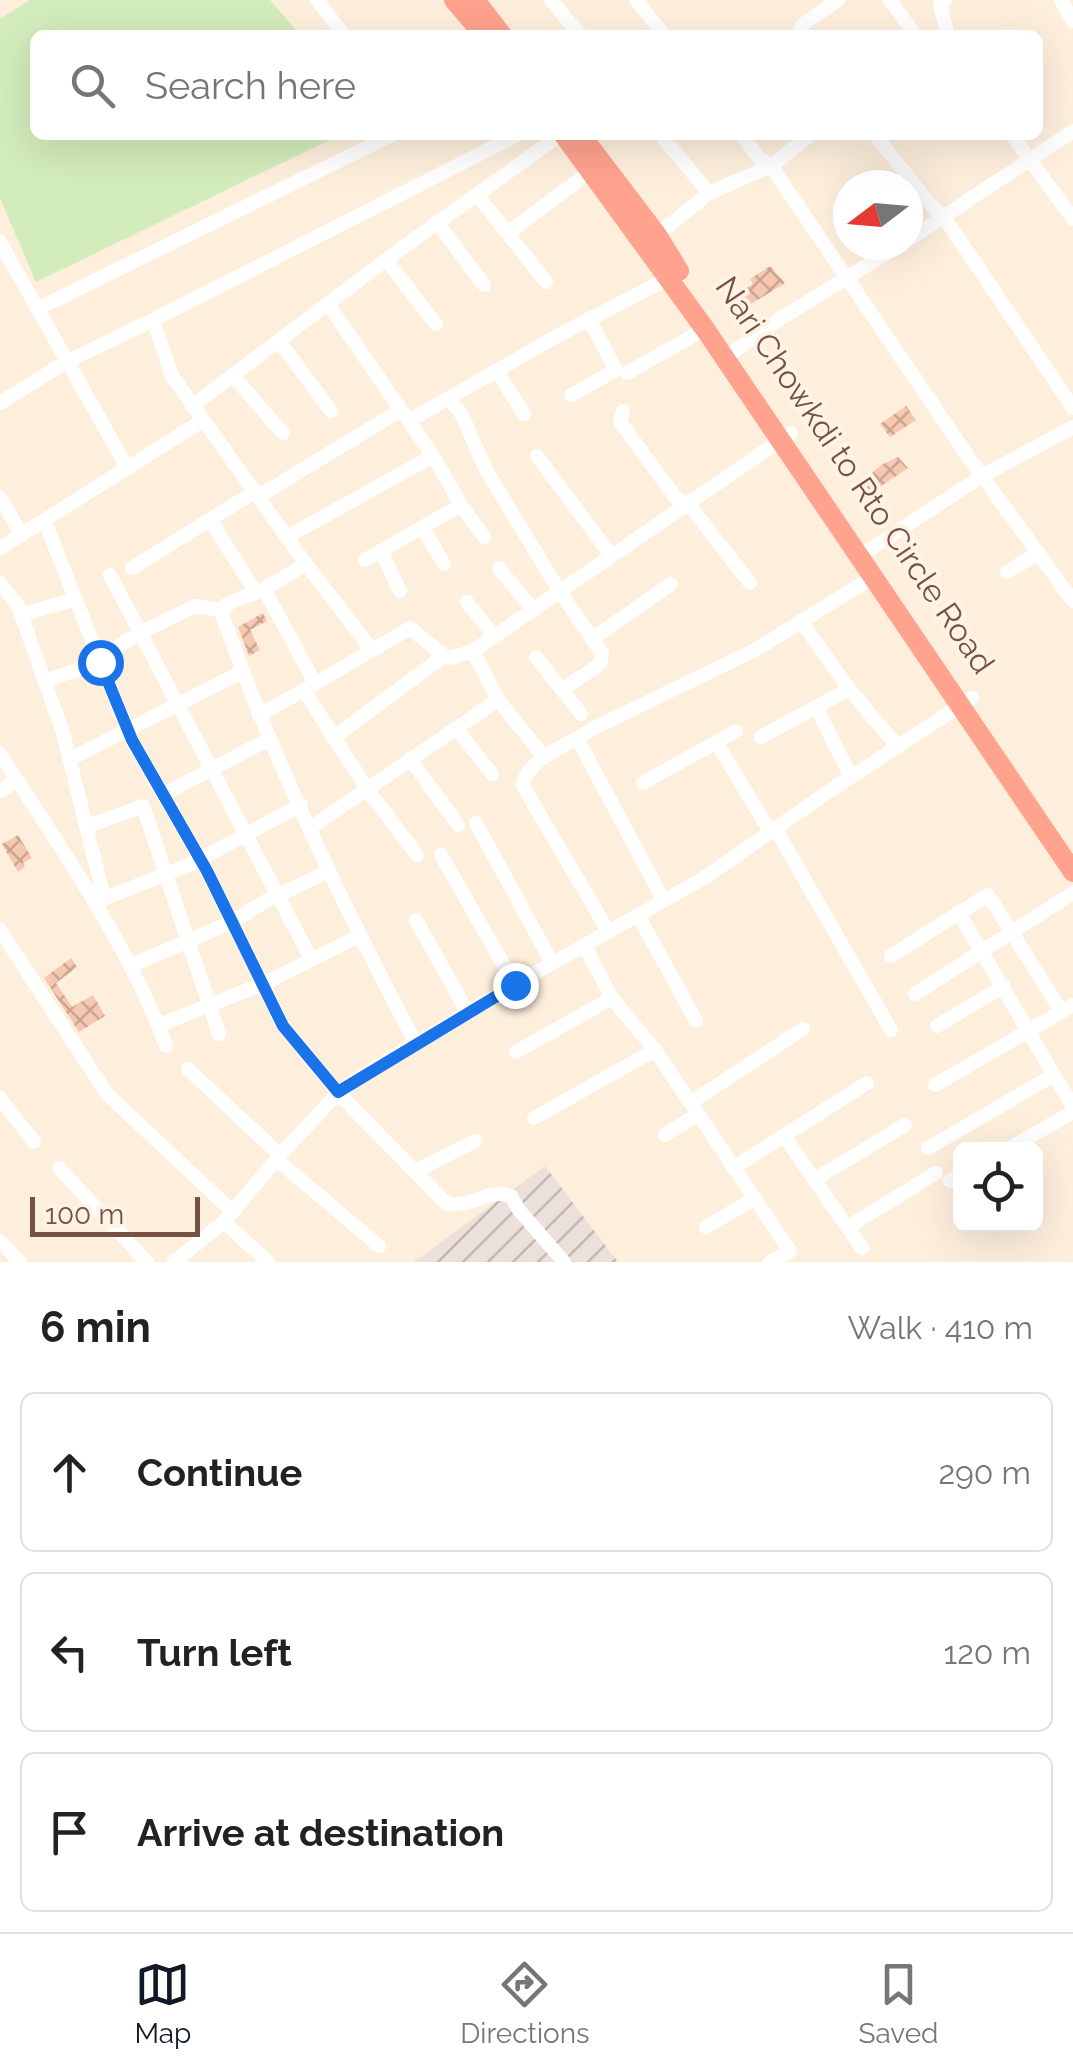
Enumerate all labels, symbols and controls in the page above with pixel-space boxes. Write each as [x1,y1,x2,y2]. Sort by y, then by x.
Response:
search box [30,30,1043,140]
icon: search [65,58,120,113]
text: Search here [145,63,356,108]
north arrow [833,170,923,260]
street label: Nari Chowkdi to Rto Circle Road [709,269,1002,680]
route start [78,640,124,686]
route end [493,963,539,1009]
map controls [953,1142,1043,1232]
button: locate [953,1142,1043,1232]
scale bar [30,1192,200,1236]
text: 100 m [45,1198,124,1231]
text: 6 min [40,1303,151,1352]
text: Walk · 410 m [847,1309,1033,1346]
icon: ahead [42,1445,97,1500]
text: Continue [137,1450,302,1495]
text: 290 m [938,1454,1031,1491]
icon: left [42,1625,97,1680]
text: Turn left [137,1630,292,1675]
text: 120 m [943,1634,1031,1671]
icon: arrive [42,1805,97,1860]
text: Arrive at destination [137,1810,504,1855]
tab: Map [134,1957,191,2050]
tab: Directions [460,1957,590,2050]
tab: Saved [858,1957,939,2050]

